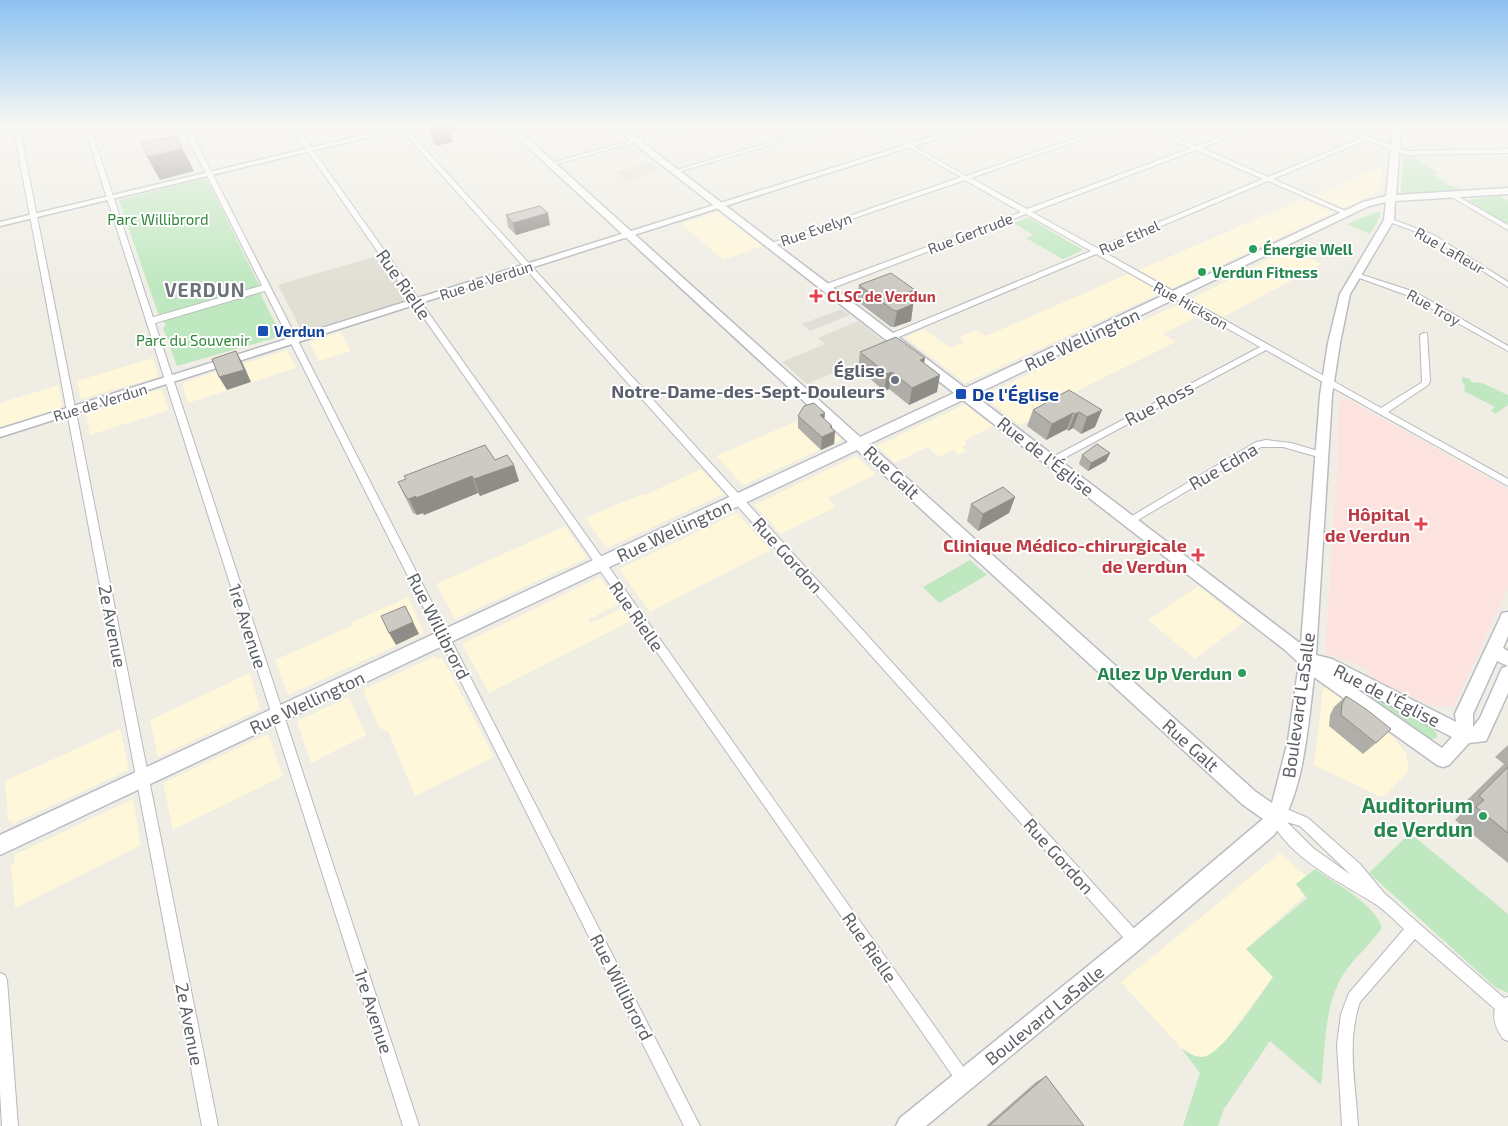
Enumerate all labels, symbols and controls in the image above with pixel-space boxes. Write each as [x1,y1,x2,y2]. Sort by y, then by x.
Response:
street label: Rue Evelyn [778,208,854,250]
street label: Rue Gertrude [925,209,1015,257]
park label: Parc Willibrord [107,210,209,228]
street label: Rue Ethel [1096,215,1163,258]
street label: Rue Lafleur [1412,223,1488,277]
place label: Énergie Well [1263,239,1353,258]
marker: Énergie Well [1247,243,1259,255]
street label: Rue Rielle [372,245,436,323]
street label: Rue de Verdun [437,256,535,304]
place label: Verdun Fitness [1212,263,1318,281]
marker: Verdun Fitness [1196,266,1208,278]
street label: Rue Hickson [1150,277,1232,333]
district label: VERDUN [164,278,246,301]
street label: Rue Troy [1404,285,1464,329]
place label: CLSC de Verdun [827,287,936,305]
marker: CLSC de Verdun [809,289,823,303]
street label: Rue Wellington [1021,303,1143,375]
place label: Verdun [274,322,325,340]
marker: Verdun [256,324,270,338]
park label: Parc du Souvenir [136,331,250,349]
place label: Église Notre-Dame-des-Sept-Douleurs [611,359,885,402]
marker: Église Notre-Dame-des-Sept-Douleurs [889,374,901,386]
street label: Rue Ross [1121,376,1197,430]
street label: Rue de Verdun [51,379,149,425]
place label: De l'Église [972,383,1059,405]
marker: De l'Église [954,387,968,401]
street label: Rue de l'Église [993,411,1099,501]
street label: Rue Edna [1185,438,1261,494]
street label: Rue Galt [860,441,925,503]
street label: Rue Wellington [613,494,735,566]
place label: Hôpital de Verdun [1325,503,1410,546]
street label: Rue Gordon [748,512,828,598]
marker: Hôpital de Verdun [1414,517,1428,531]
place label: Clinique Médico-chirurgicale de Verdun [943,534,1187,577]
marker: Clinique Médico-chirurgicale de Verdun [1191,548,1205,562]
street label: Rue Willibrord [403,569,475,683]
street label: Rue Rielle [605,577,669,655]
street label: 1re Avenue [224,581,272,671]
street label: 2e Avenue [94,583,132,669]
street label: Boulevard LaSalle [1277,631,1319,779]
street label: Rue de l'Église [1330,659,1444,731]
place label: Allez Up Verdun [1097,662,1232,684]
street label: Rue Wellington [246,666,368,738]
marker: Allez Up Verdun [1236,667,1248,679]
street label: Rue Galt [1158,714,1224,776]
place label: Auditorium de Verdun [1362,792,1473,841]
marker: Auditorium de Verdun [1477,810,1489,822]
street label: Rue Gordon [1019,813,1099,899]
street label: Rue Rielle [838,908,902,986]
street label: Rue Willibrord [586,930,658,1044]
street label: Boulevard LaSalle [980,960,1108,1070]
street label: 1re Avenue [350,966,398,1056]
street label: 2e Avenue [171,981,209,1067]

